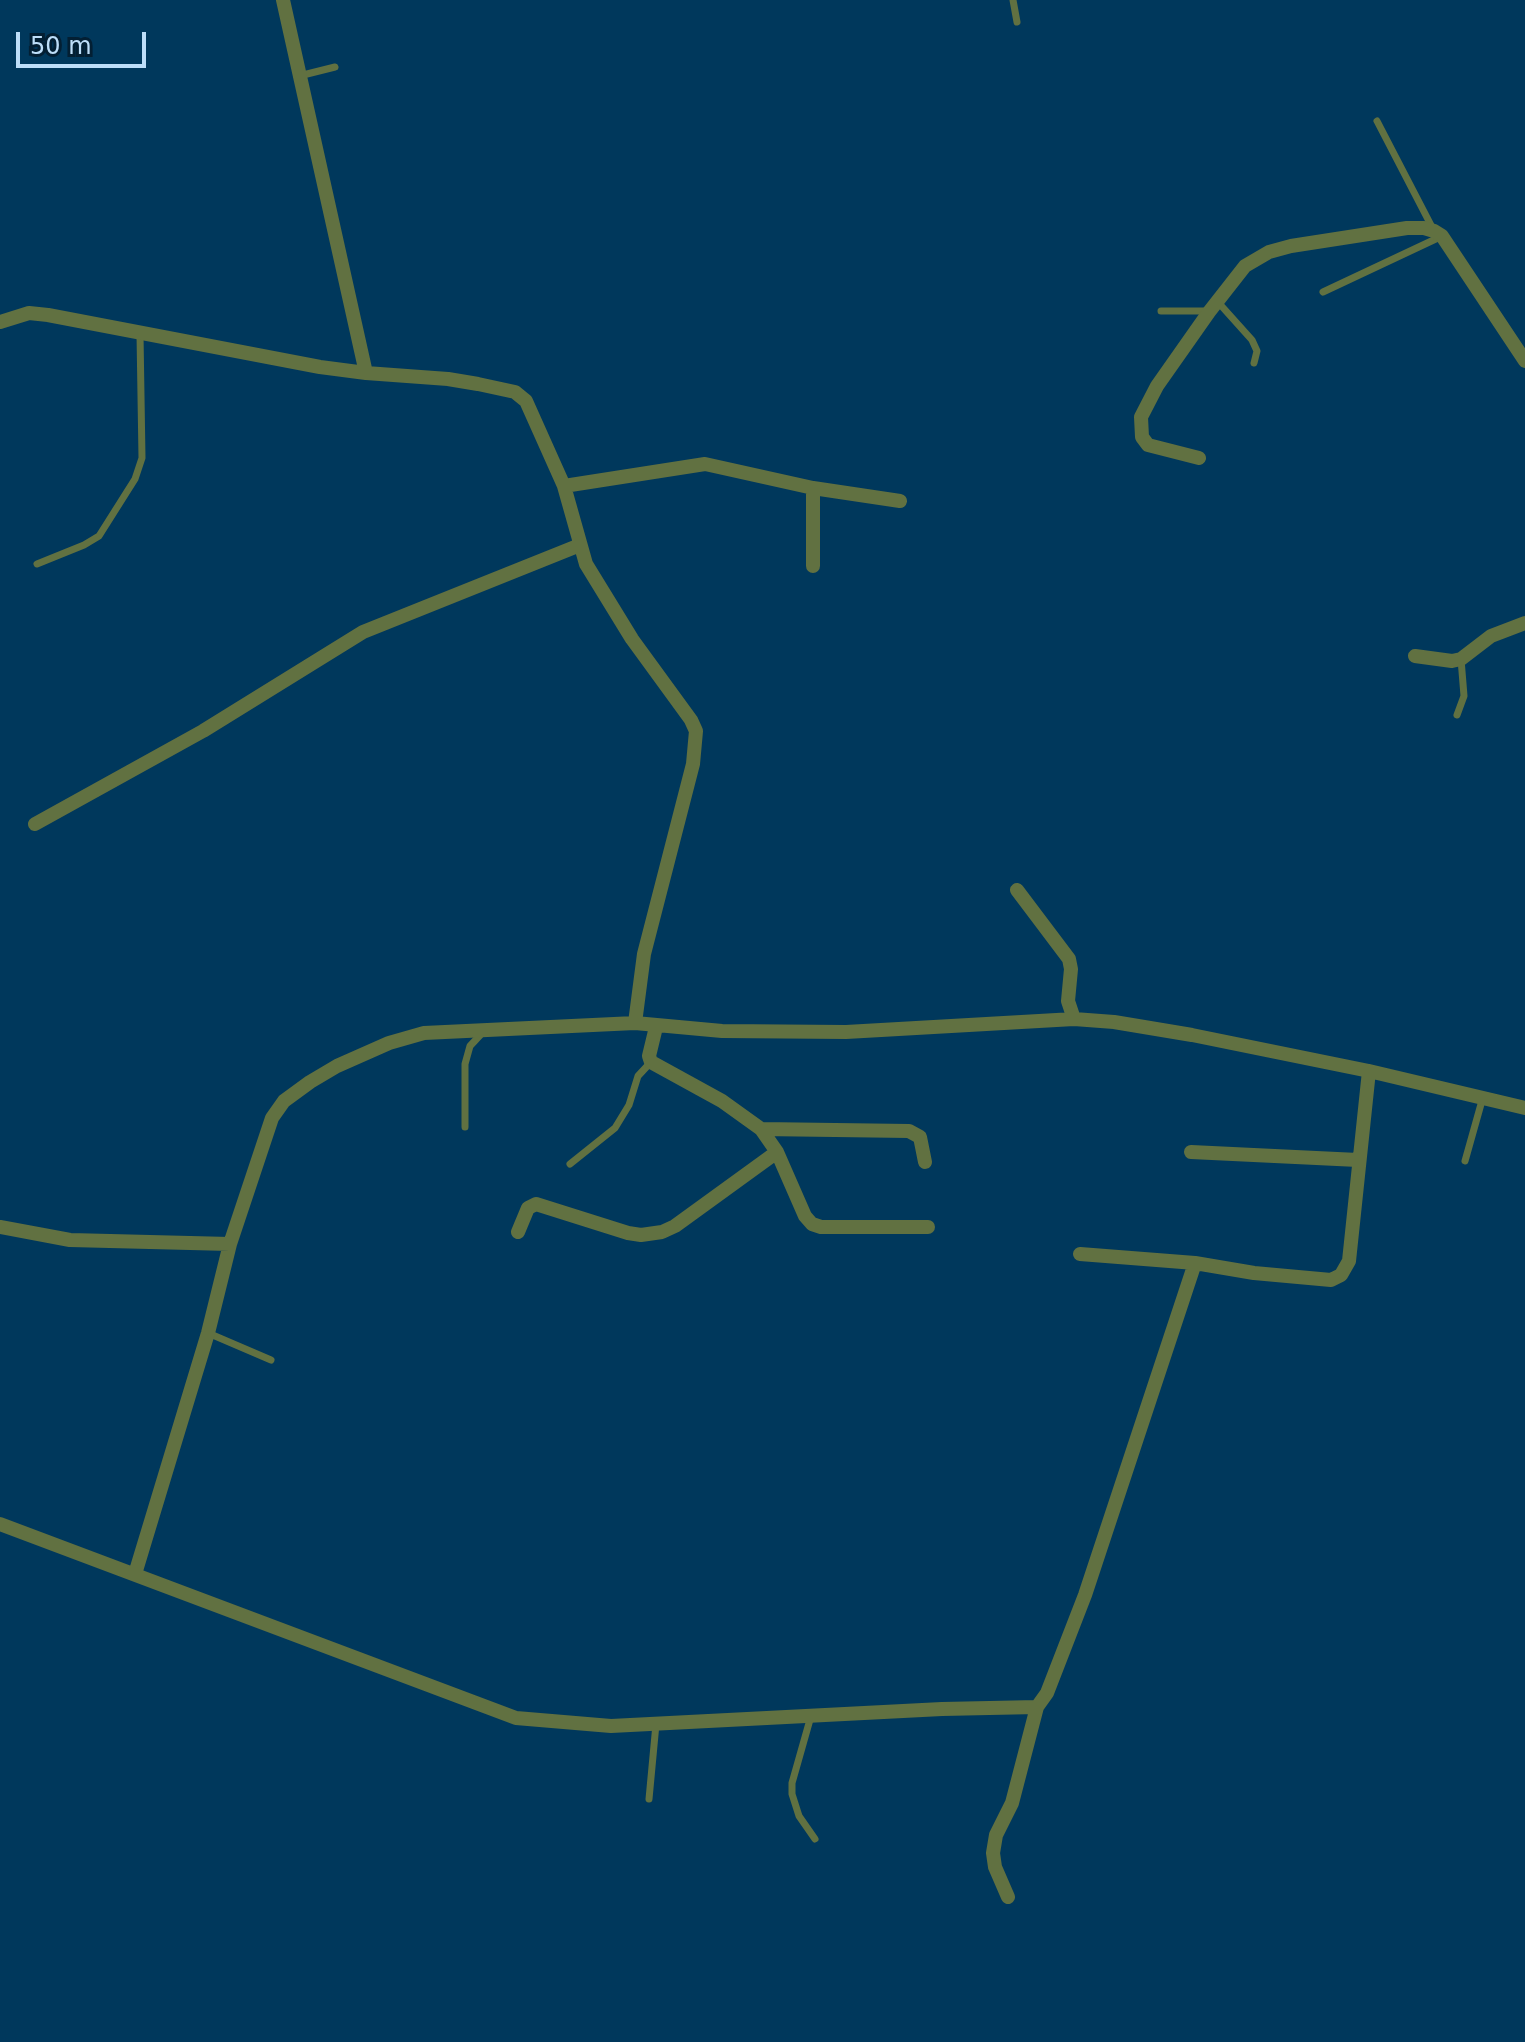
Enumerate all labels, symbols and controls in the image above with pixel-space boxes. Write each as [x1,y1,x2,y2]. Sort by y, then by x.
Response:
scale bar [20,16,150,66]
text: 50 m [30,32,92,60]

